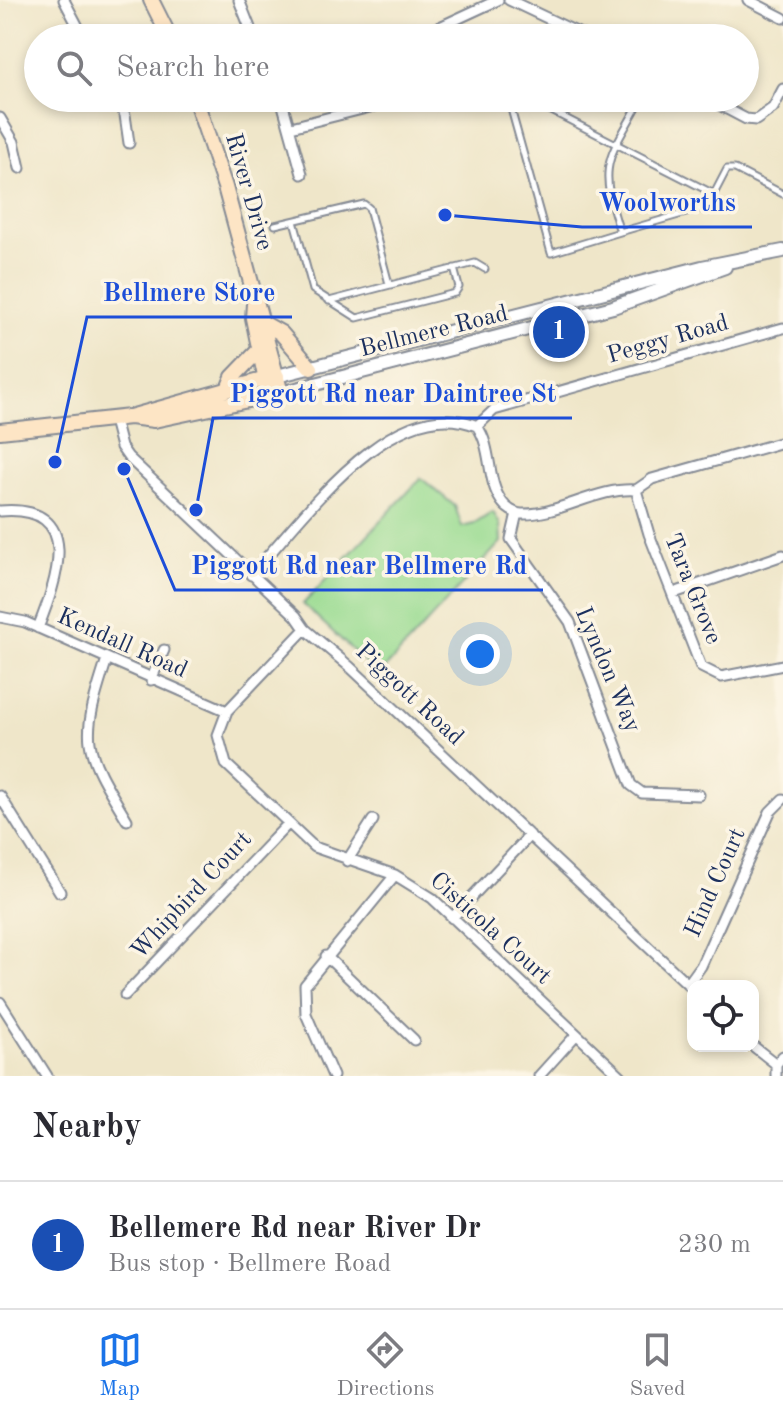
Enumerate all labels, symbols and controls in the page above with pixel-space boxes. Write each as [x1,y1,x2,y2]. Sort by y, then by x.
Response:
search box [24,24,759,112]
icon: search [52,46,96,90]
text: Search here [116,53,270,83]
street label: River Drive [220,131,276,253]
callout: Woolworths [582,177,752,227]
text: Woolworths [598,191,736,217]
callout: Bellmere Store [87,267,292,317]
text: Bellmere Store [103,281,275,307]
street label: Bellmere Road [357,302,511,362]
pin: 1 [533,302,585,362]
street label: Peggy Road [605,311,731,369]
callout: Piggott Rd near Daintree St [213,368,572,418]
text: Piggott Rd near Daintree St [230,382,556,408]
street label: Tara Grove [659,530,725,648]
callout: Piggott Rd near Bellmere Rd [175,540,543,590]
text: Piggott Rd near Bellmere Rd [191,554,527,580]
street label: Lyndon Way [570,604,644,737]
street label: Kendall Road [53,605,191,683]
your location [460,634,500,674]
street label: Piggott Road [350,639,468,751]
street label: Hind Court [681,825,751,941]
street label: Whipbird Court [127,828,257,964]
street label: Cisticola Court [425,868,555,990]
map controls [687,980,759,1052]
button: locate [687,980,759,1052]
text: Nearby [32,1111,142,1145]
text: Bellemere Rd near River Dr [108,1214,481,1244]
text: 1 [50,1232,66,1258]
text: 230 m [678,1232,751,1258]
text: Bus stop · Bellmere Road [108,1251,391,1277]
tab: Map [98,1328,142,1403]
tab: Directions [337,1328,434,1403]
tab: Saved [629,1328,685,1403]

